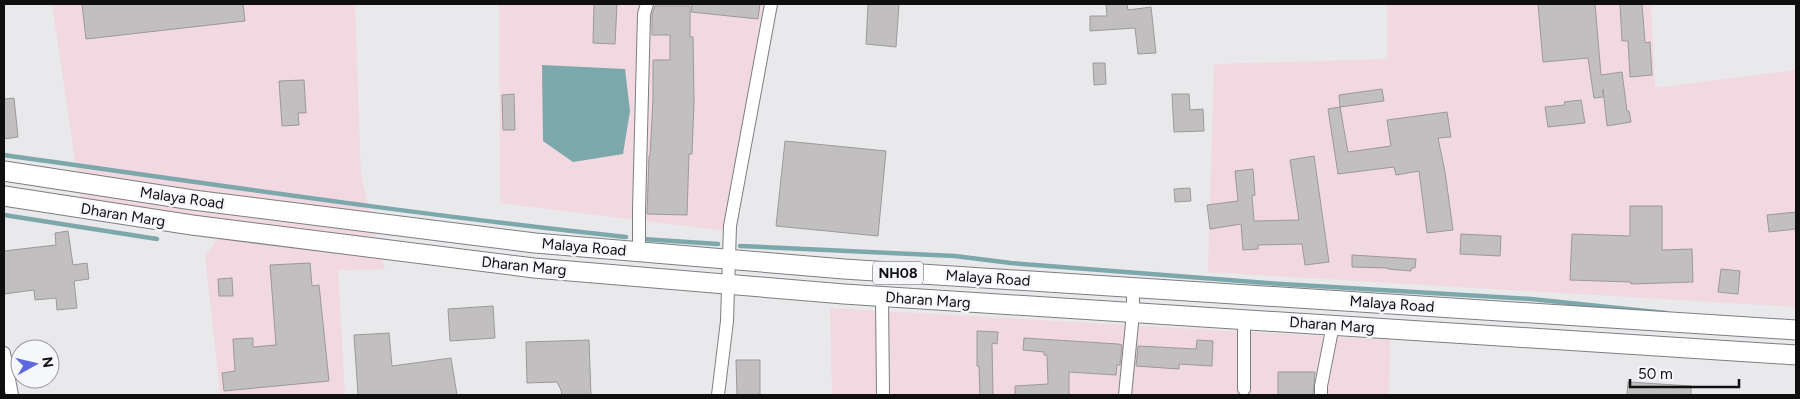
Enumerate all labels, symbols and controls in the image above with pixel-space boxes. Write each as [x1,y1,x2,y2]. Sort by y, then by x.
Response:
street label: Malaya Road [139,183,225,213]
street label: Dharan Marg [79,199,167,231]
street label: Malaya Road [541,234,627,260]
street label: Dharan Marg [481,253,567,279]
road number: NH08 [873,262,923,284]
street label: Malaya Road [945,266,1031,290]
street label: Dharan Marg [885,288,971,312]
street label: Malaya Road [1349,292,1435,316]
street label: Dharan Marg [1289,313,1375,337]
north arrow [10,339,60,389]
text: N [38,356,57,369]
scale bar [1630,356,1739,388]
text: 50 m [1638,365,1673,383]

